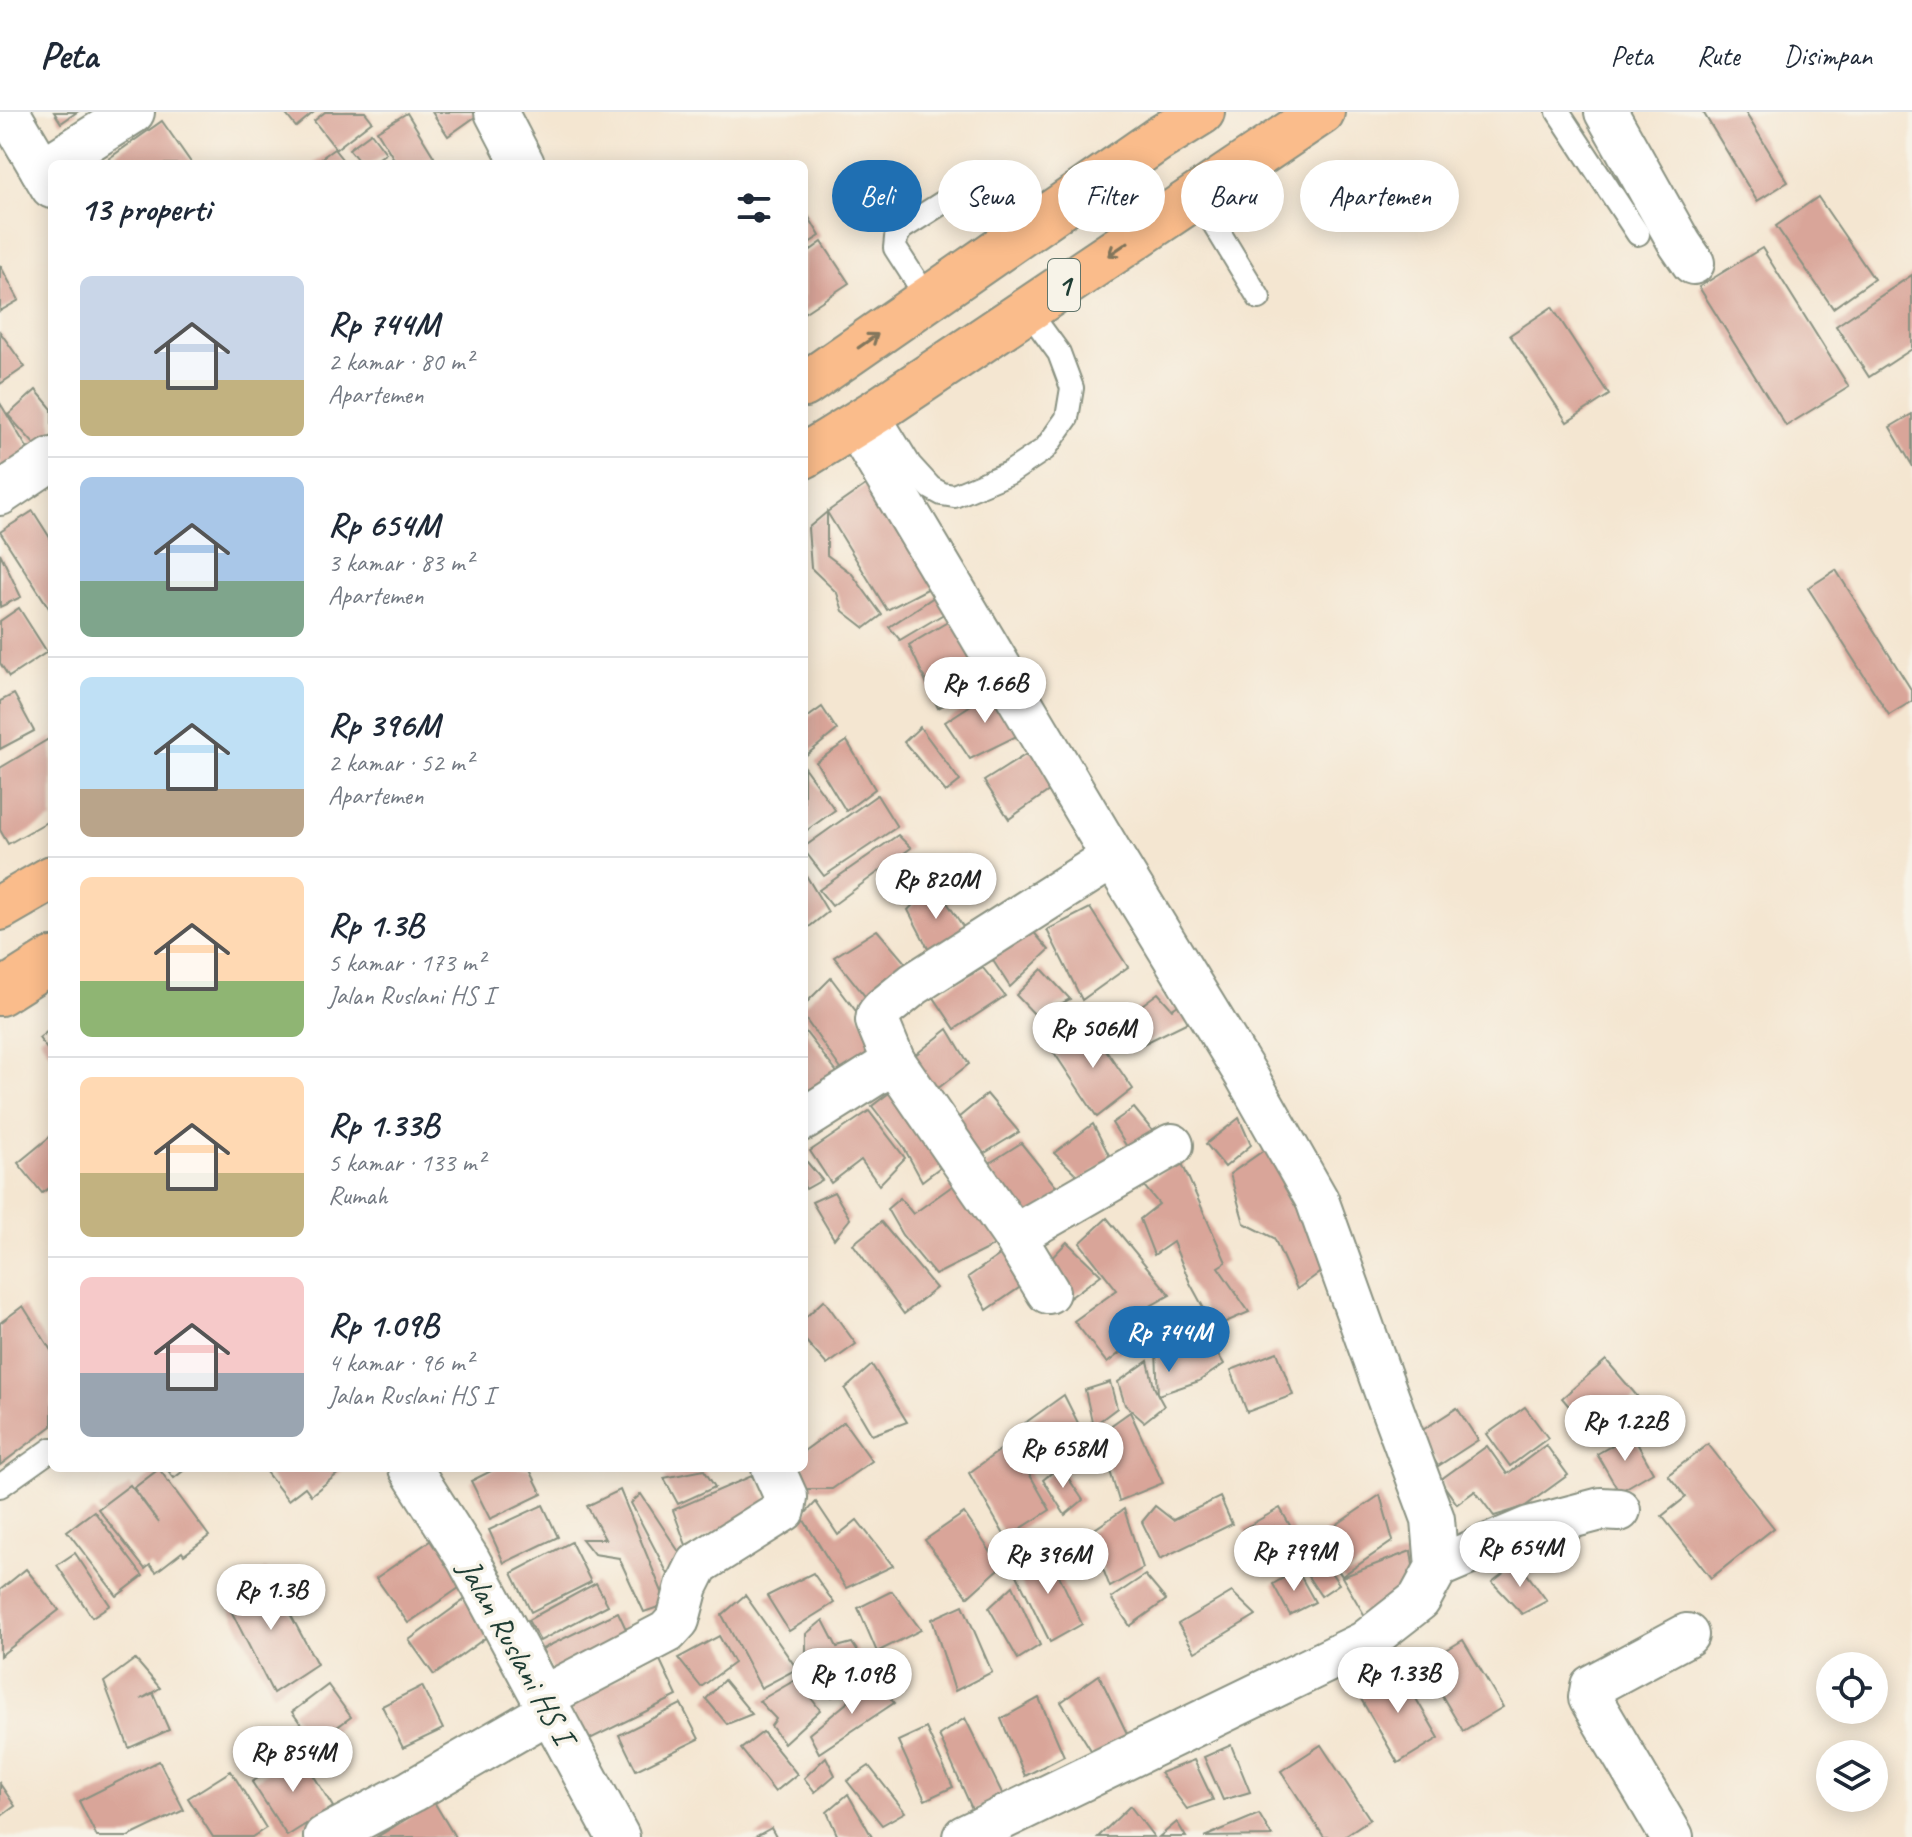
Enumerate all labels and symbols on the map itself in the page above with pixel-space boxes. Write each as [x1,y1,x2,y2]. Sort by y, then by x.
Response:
one-way arrow [1107,240,1129,257]
road number: 1 [1048,259,1080,311]
one-way arrow [857,333,879,349]
pin: Rp 1.66B [902,657,1068,725]
pin: Rp 820M [862,853,1010,921]
pin: Rp 506M [1019,1002,1167,1070]
pin: Rp 744M [1095,1306,1243,1374]
pin: Rp 1.22B [1542,1395,1708,1463]
pin: Rp 658M [989,1422,1137,1490]
pin: Rp 654M [1446,1521,1594,1589]
pin: Rp 799M [1220,1525,1368,1593]
pin: Rp 396M [974,1528,1122,1596]
street label: Jalan Ruslani HS I [448,1550,587,1757]
pin: Rp 1.3B [197,1564,345,1632]
pin: Rp 1.33B [1315,1647,1481,1715]
pin: Rp 1.09B [769,1648,935,1716]
pin: Rp 854M [219,1726,367,1794]

